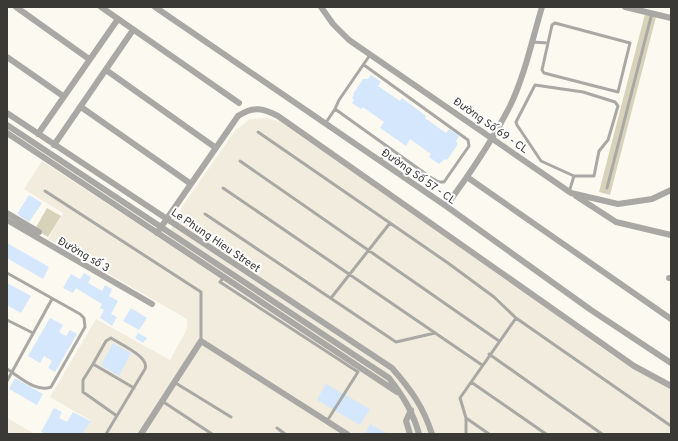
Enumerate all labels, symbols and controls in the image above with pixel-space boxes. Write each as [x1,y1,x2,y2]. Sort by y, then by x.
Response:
street label: Đường Số 69 - CL [450,95,531,157]
street label: Đường Số 57 - CL [379,146,458,208]
street label: Le Phung Hieu Street [168,206,263,276]
street label: Đường số 3 [55,234,112,275]

